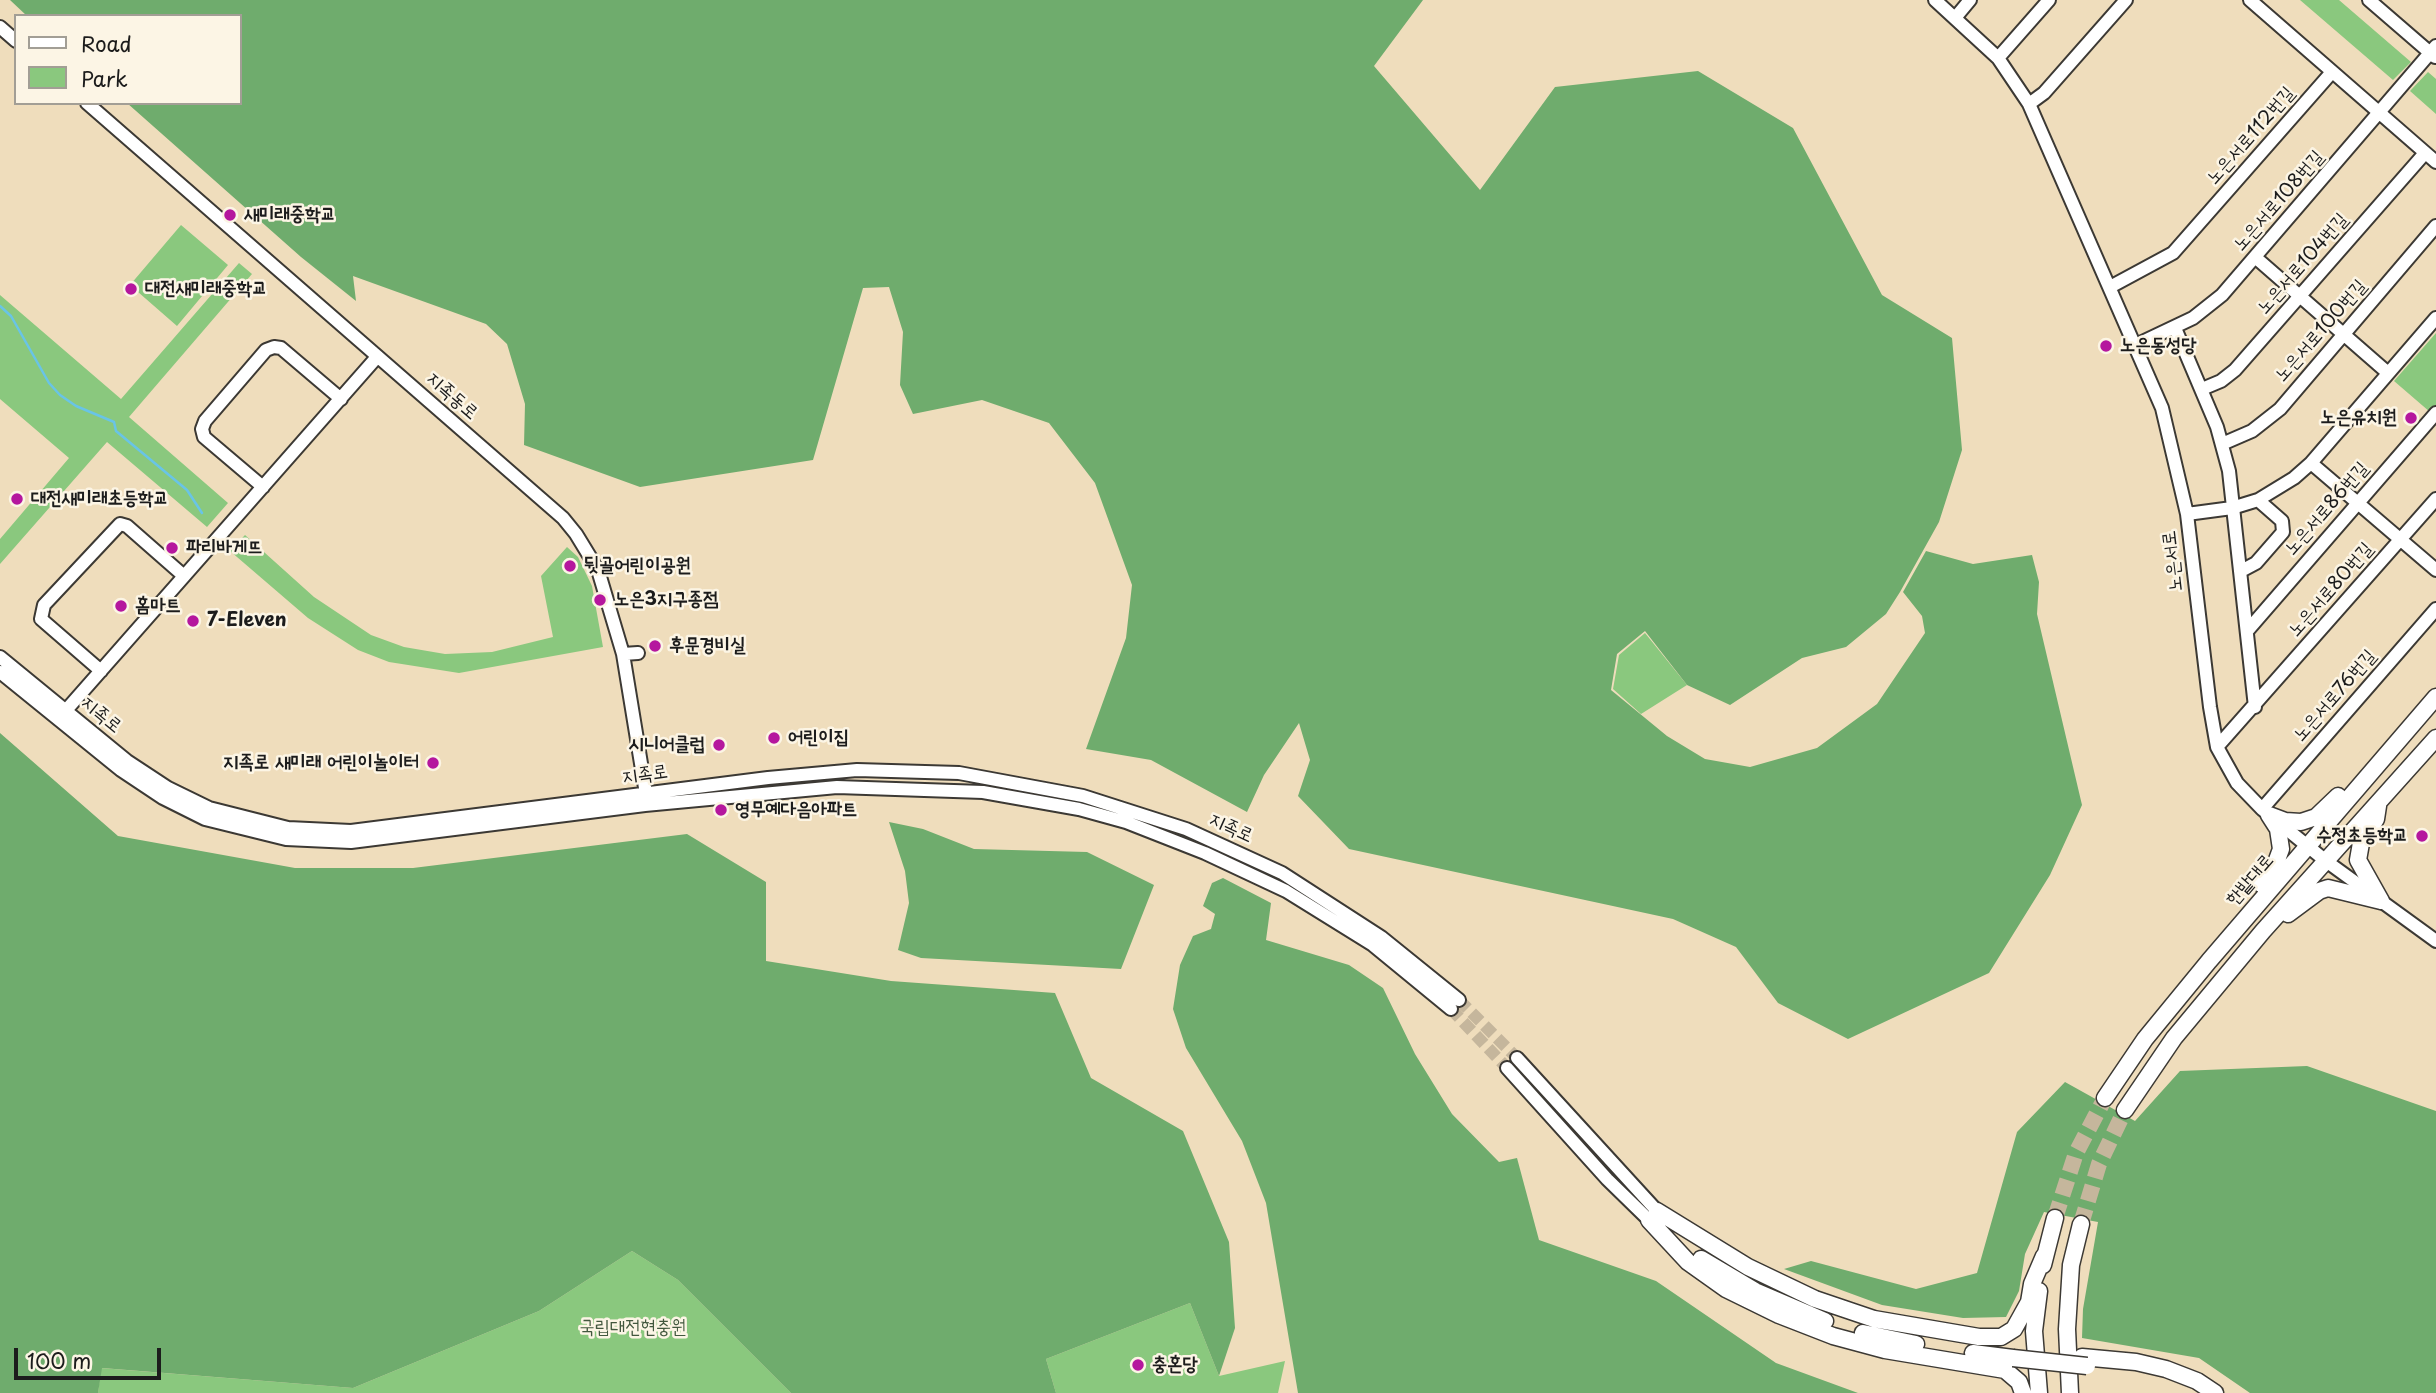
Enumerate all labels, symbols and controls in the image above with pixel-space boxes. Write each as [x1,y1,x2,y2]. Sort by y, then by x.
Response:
legend [14,14,242,105]
text: Road [81,27,132,59]
text: Park [81,62,128,94]
street label: 노은서로112번길 [2202,82,2300,190]
street label: 노은서로108번길 [2229,146,2329,256]
place label: 새미래중학교 [244,204,336,226]
marker: 새미래중학교 [222,207,238,223]
street label: 노은서로104번길 [2253,209,2353,319]
street label: 노은서로100번길 [2270,275,2372,387]
place label: 대전새미래중학교 [145,278,267,300]
marker: 대전새미래중학교 [123,281,139,297]
place label: 노은동성당 [2120,335,2196,357]
marker: 노은동성당 [2098,338,2114,354]
street label: 지족동로 [421,367,483,425]
place label: 노은유치원 [2321,407,2397,429]
marker: 노은유치원 [2403,410,2419,426]
street label: 노은서로86번길 [2280,458,2374,560]
place label: 대전새미래초등학교 [31,488,169,510]
marker: 대전새미래초등학교 [9,491,25,507]
street label: 노은서로 [2158,529,2188,593]
place label: 파리바게뜨 [186,537,262,559]
street label: 노은서로80번길 [2284,538,2378,642]
marker: 파리바게뜨 [164,540,180,556]
place label: 뒷골어린이공원 [584,555,691,577]
marker: 뒷골어린이공원 [562,558,578,574]
place label: 노은3지구종점 [614,589,718,611]
marker: 노은3지구종점 [592,592,608,608]
place label: 홈마트 [135,595,181,617]
marker: 홈마트 [113,598,129,614]
place label: 7-Eleven [207,610,287,632]
marker: 7-Eleven [185,613,201,629]
place label: 후문경비실 [669,635,745,657]
marker: 후문경비실 [647,638,663,654]
street label: 노은서로76번길 [2289,645,2381,747]
street label: 지족로 [76,692,126,738]
place label: 어린이집 [788,727,849,749]
marker: 어린이집 [766,730,782,746]
place label: 시니어클럽 [629,734,705,756]
marker: 시니어클럽 [711,737,727,753]
place label: 지족로 새미래 어린이놀이터 [223,752,419,774]
marker: 지족로 새미래 어린이놀이터 [425,755,441,771]
street label: 지족로 [621,761,669,789]
place label: 영무예다음아파트 [735,799,857,821]
marker: 영무예다음아파트 [713,802,729,818]
street label: 지족로 [1205,808,1257,848]
place label: 수정초등학교 [2316,825,2408,847]
marker: 수정초등학교 [2414,828,2430,844]
street label: 한밭대로 [2221,849,2279,911]
park label: 국립대전현충원 [579,1317,687,1339]
scale bar [18,1334,164,1378]
text: 100 m [27,1344,91,1376]
place label: 충혼당 [1152,1354,1198,1376]
marker: 충혼당 [1130,1357,1146,1373]

